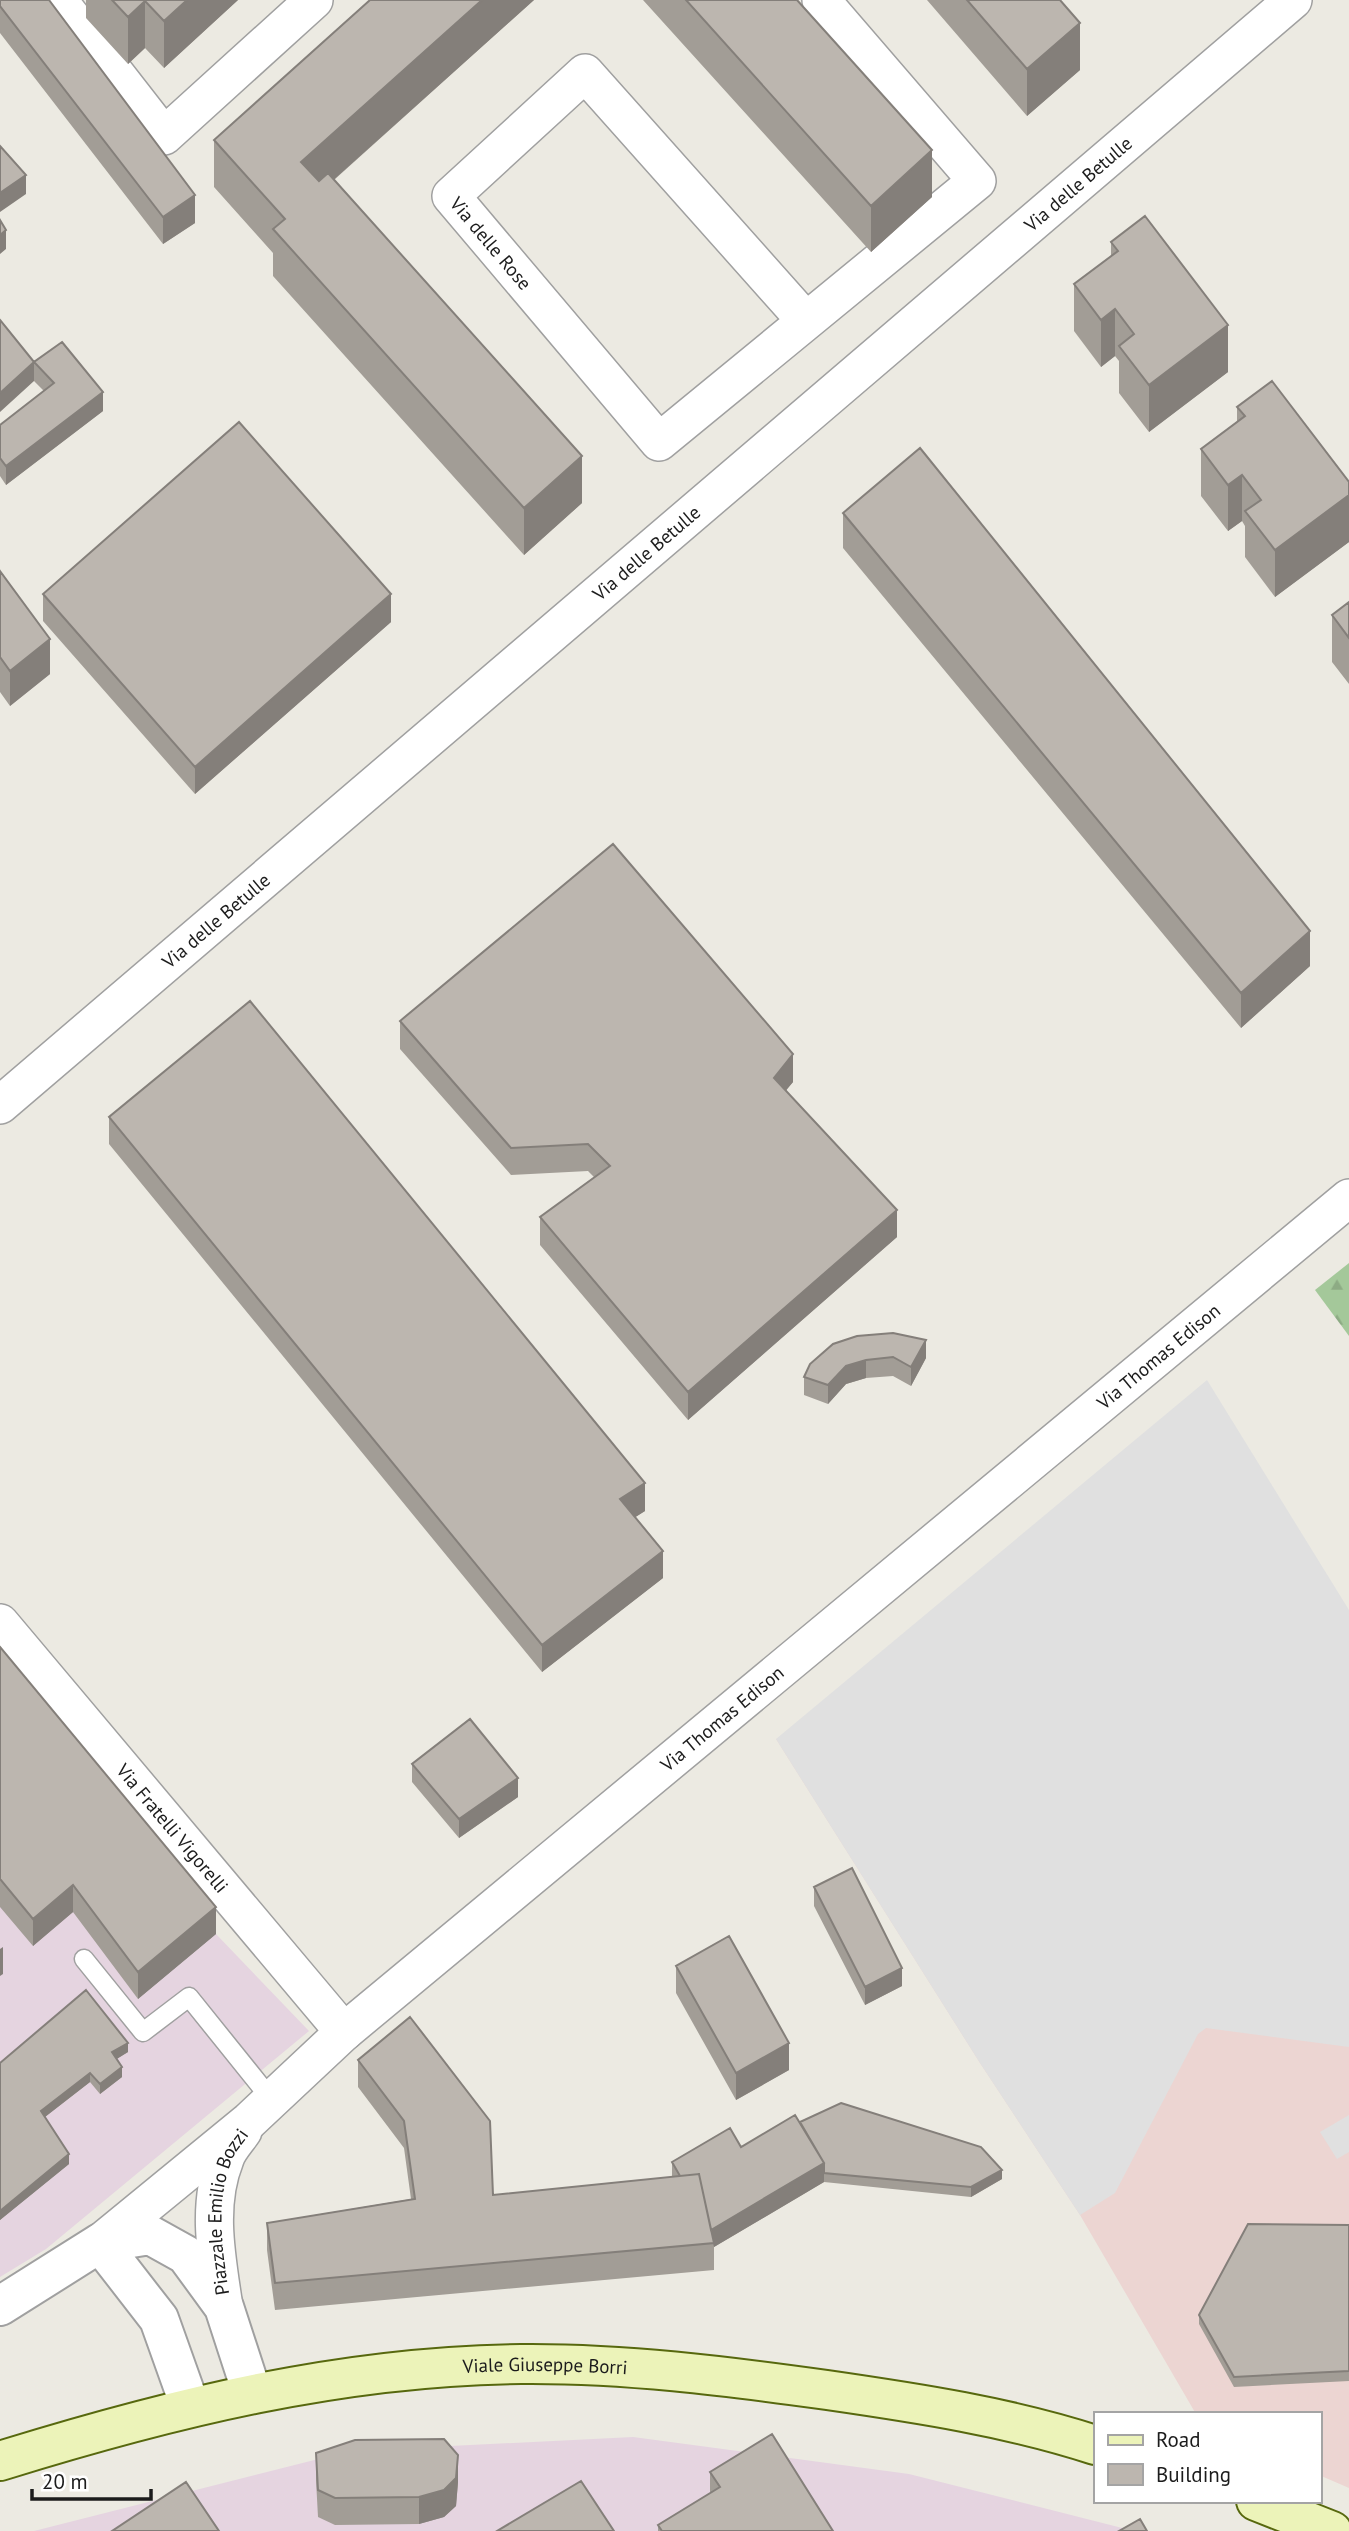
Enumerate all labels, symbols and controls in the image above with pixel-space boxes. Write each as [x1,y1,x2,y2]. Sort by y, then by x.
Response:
street label: Via delle Betulle [1018,131,1137,237]
street label: Via delle Rose [444,191,537,295]
street label: Via delle Betulle [587,500,705,606]
street label: Via delle Betulle [156,868,275,974]
street label: Via Thomas Edison [1091,1298,1225,1415]
street label: Via Thomas Edison [655,1660,789,1777]
street label: Via Fratelli Vigorelli [111,1758,234,1898]
street label: Piazzale Emilio Bozzi [202,2124,253,2297]
street label: Viale Giuseppe Borri [461,2352,628,2379]
legend [1094,2412,1321,2503]
text: Road [1156,2426,1200,2453]
scale bar [32,2458,150,2502]
text: Building [1156,2461,1231,2488]
text: 20 m [42,2468,88,2495]

